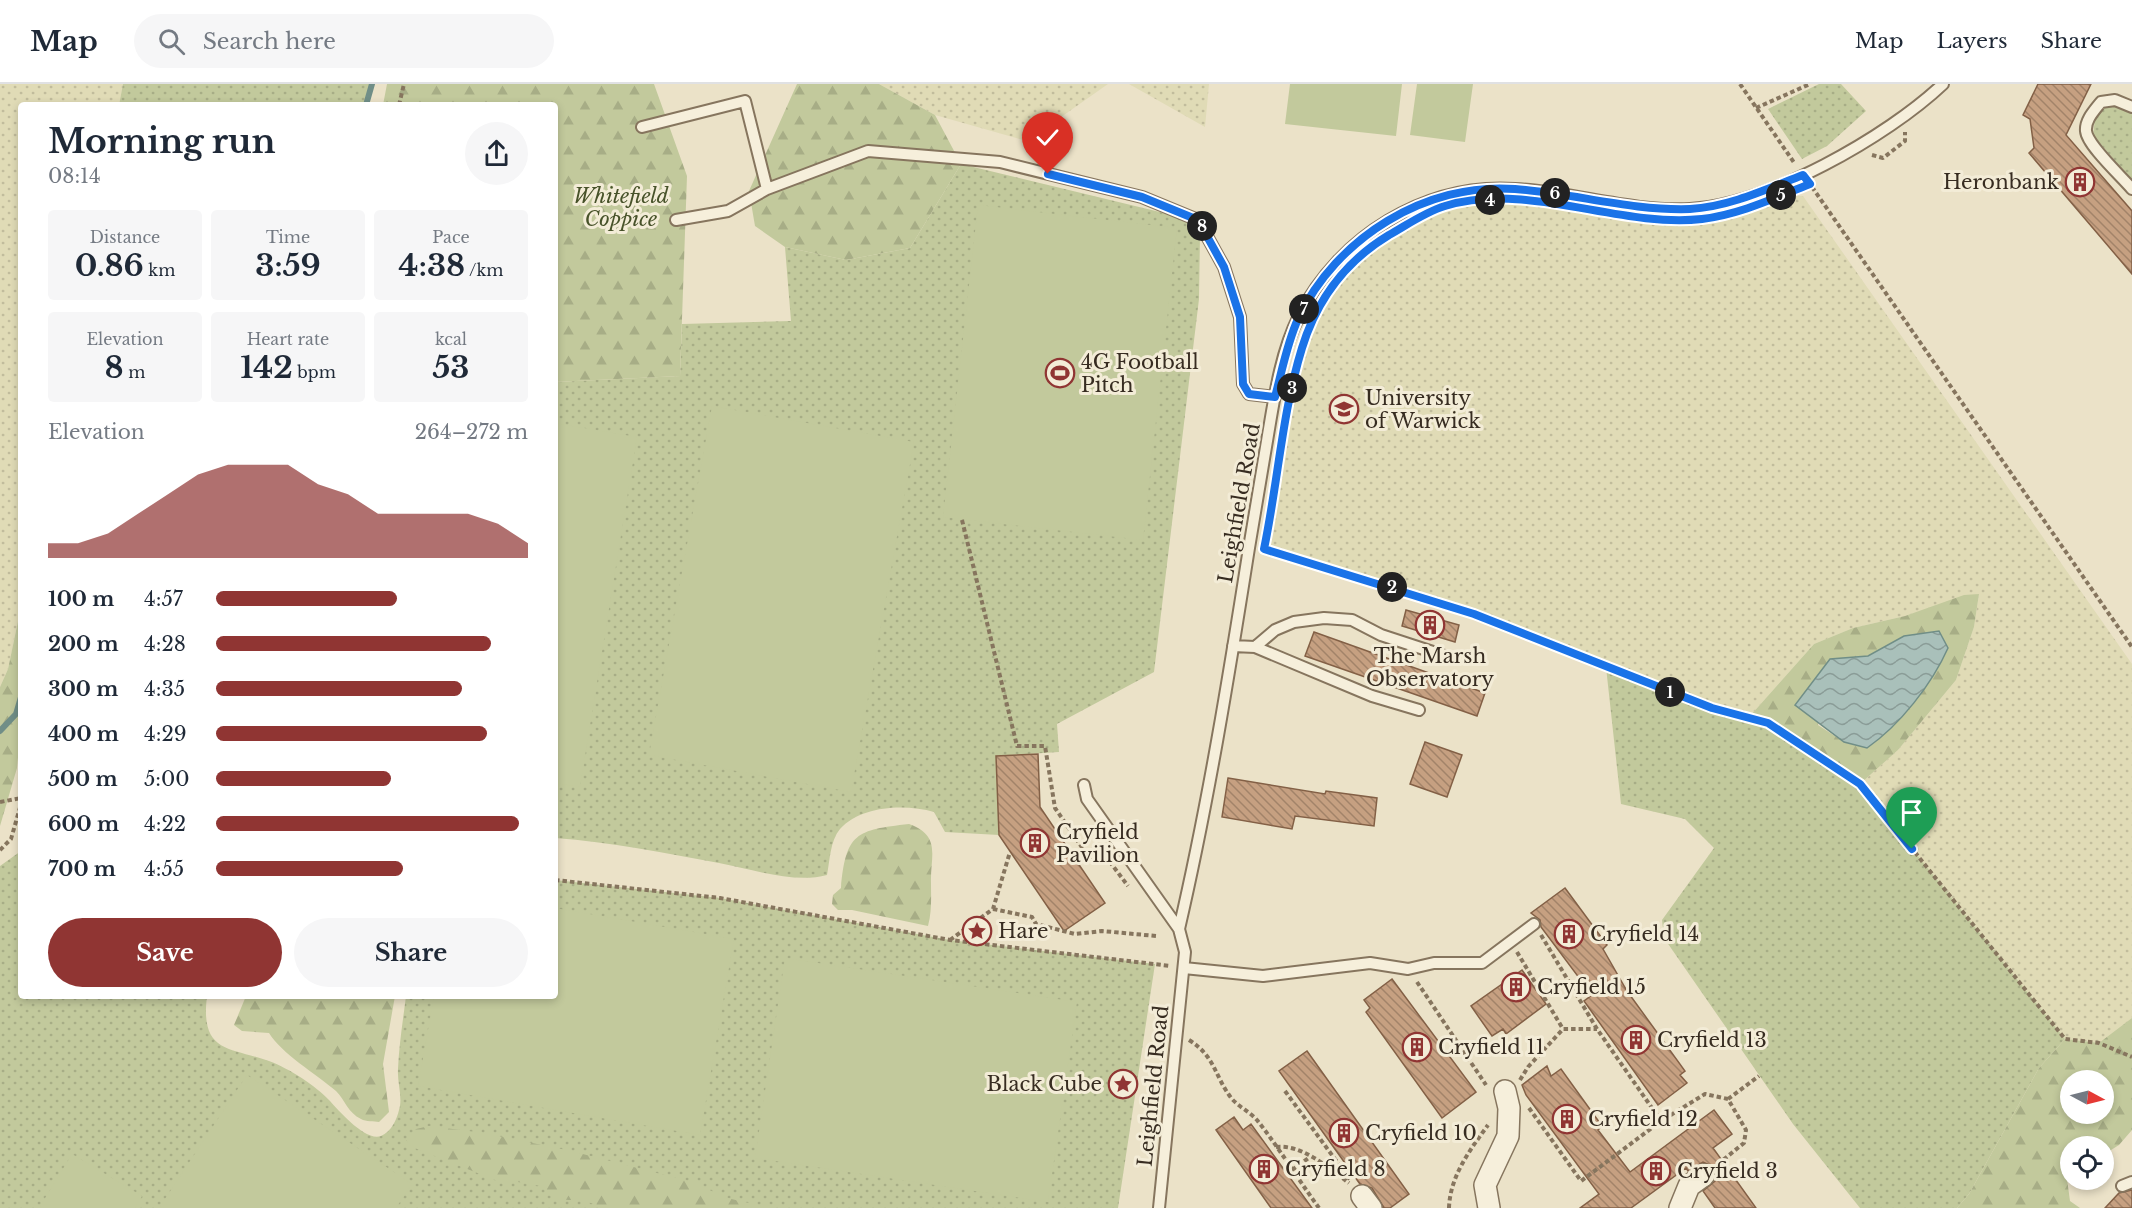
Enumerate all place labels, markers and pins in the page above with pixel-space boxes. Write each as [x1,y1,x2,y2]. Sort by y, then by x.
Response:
pin [1022,112,1073,174]
building icon: Heronbank [2064,166,2096,198]
place label: Heronbank [1943,170,2060,194]
pin: 6 [1540,178,1570,208]
pin: 5 [1766,180,1796,210]
pin: 4 [1475,185,1505,215]
pin: 8 [1187,211,1217,241]
pin: 7 [1289,294,1319,324]
place label: 4G Football Pitch [1081,350,1199,397]
sports icon: 4G Football Pitch [1044,357,1076,389]
pin: 3 [1277,373,1307,403]
place label: University of Warwick [1365,386,1481,433]
school or university icon: University of Warwick [1328,393,1360,425]
pin: 2 [1377,572,1407,602]
building icon: The Marsh Observatory [1414,609,1446,641]
place label: The Marsh Observatory [1366,644,1494,691]
pin: 1 [1655,677,1685,707]
pin [1886,787,1937,849]
place label: Cryfield Pavilion [1056,820,1140,867]
building icon: Cryfield Pavilion [1019,827,1051,859]
place icon: Hare [961,915,993,947]
building icon: Cryfield 14 [1553,918,1585,950]
place label: Hare [998,919,1048,943]
place label: Cryfield 14 [1590,922,1699,946]
building icon: Cryfield 15 [1500,971,1532,1003]
place label: Cryfield 15 [1537,975,1646,999]
building icon: Cryfield 13 [1620,1024,1652,1056]
place label: Cryfield 13 [1657,1028,1767,1052]
building icon: Cryfield 11 [1401,1031,1433,1063]
place label: Cryfield 11 [1438,1035,1544,1059]
place icon: Black Cube [1107,1068,1139,1100]
place label: Black Cube [987,1072,1102,1096]
building icon: Cryfield 12 [1551,1103,1583,1135]
place label: Cryfield 12 [1588,1107,1698,1131]
building icon: Cryfield 10 [1328,1117,1360,1149]
place label: Cryfield 10 [1365,1121,1477,1145]
building icon: Cryfield 8 [1248,1153,1280,1185]
building icon: Cryfield 3 [1640,1155,1672,1187]
place label: Cryfield 8 [1285,1157,1386,1181]
place label: Cryfield 3 [1677,1159,1778,1183]

